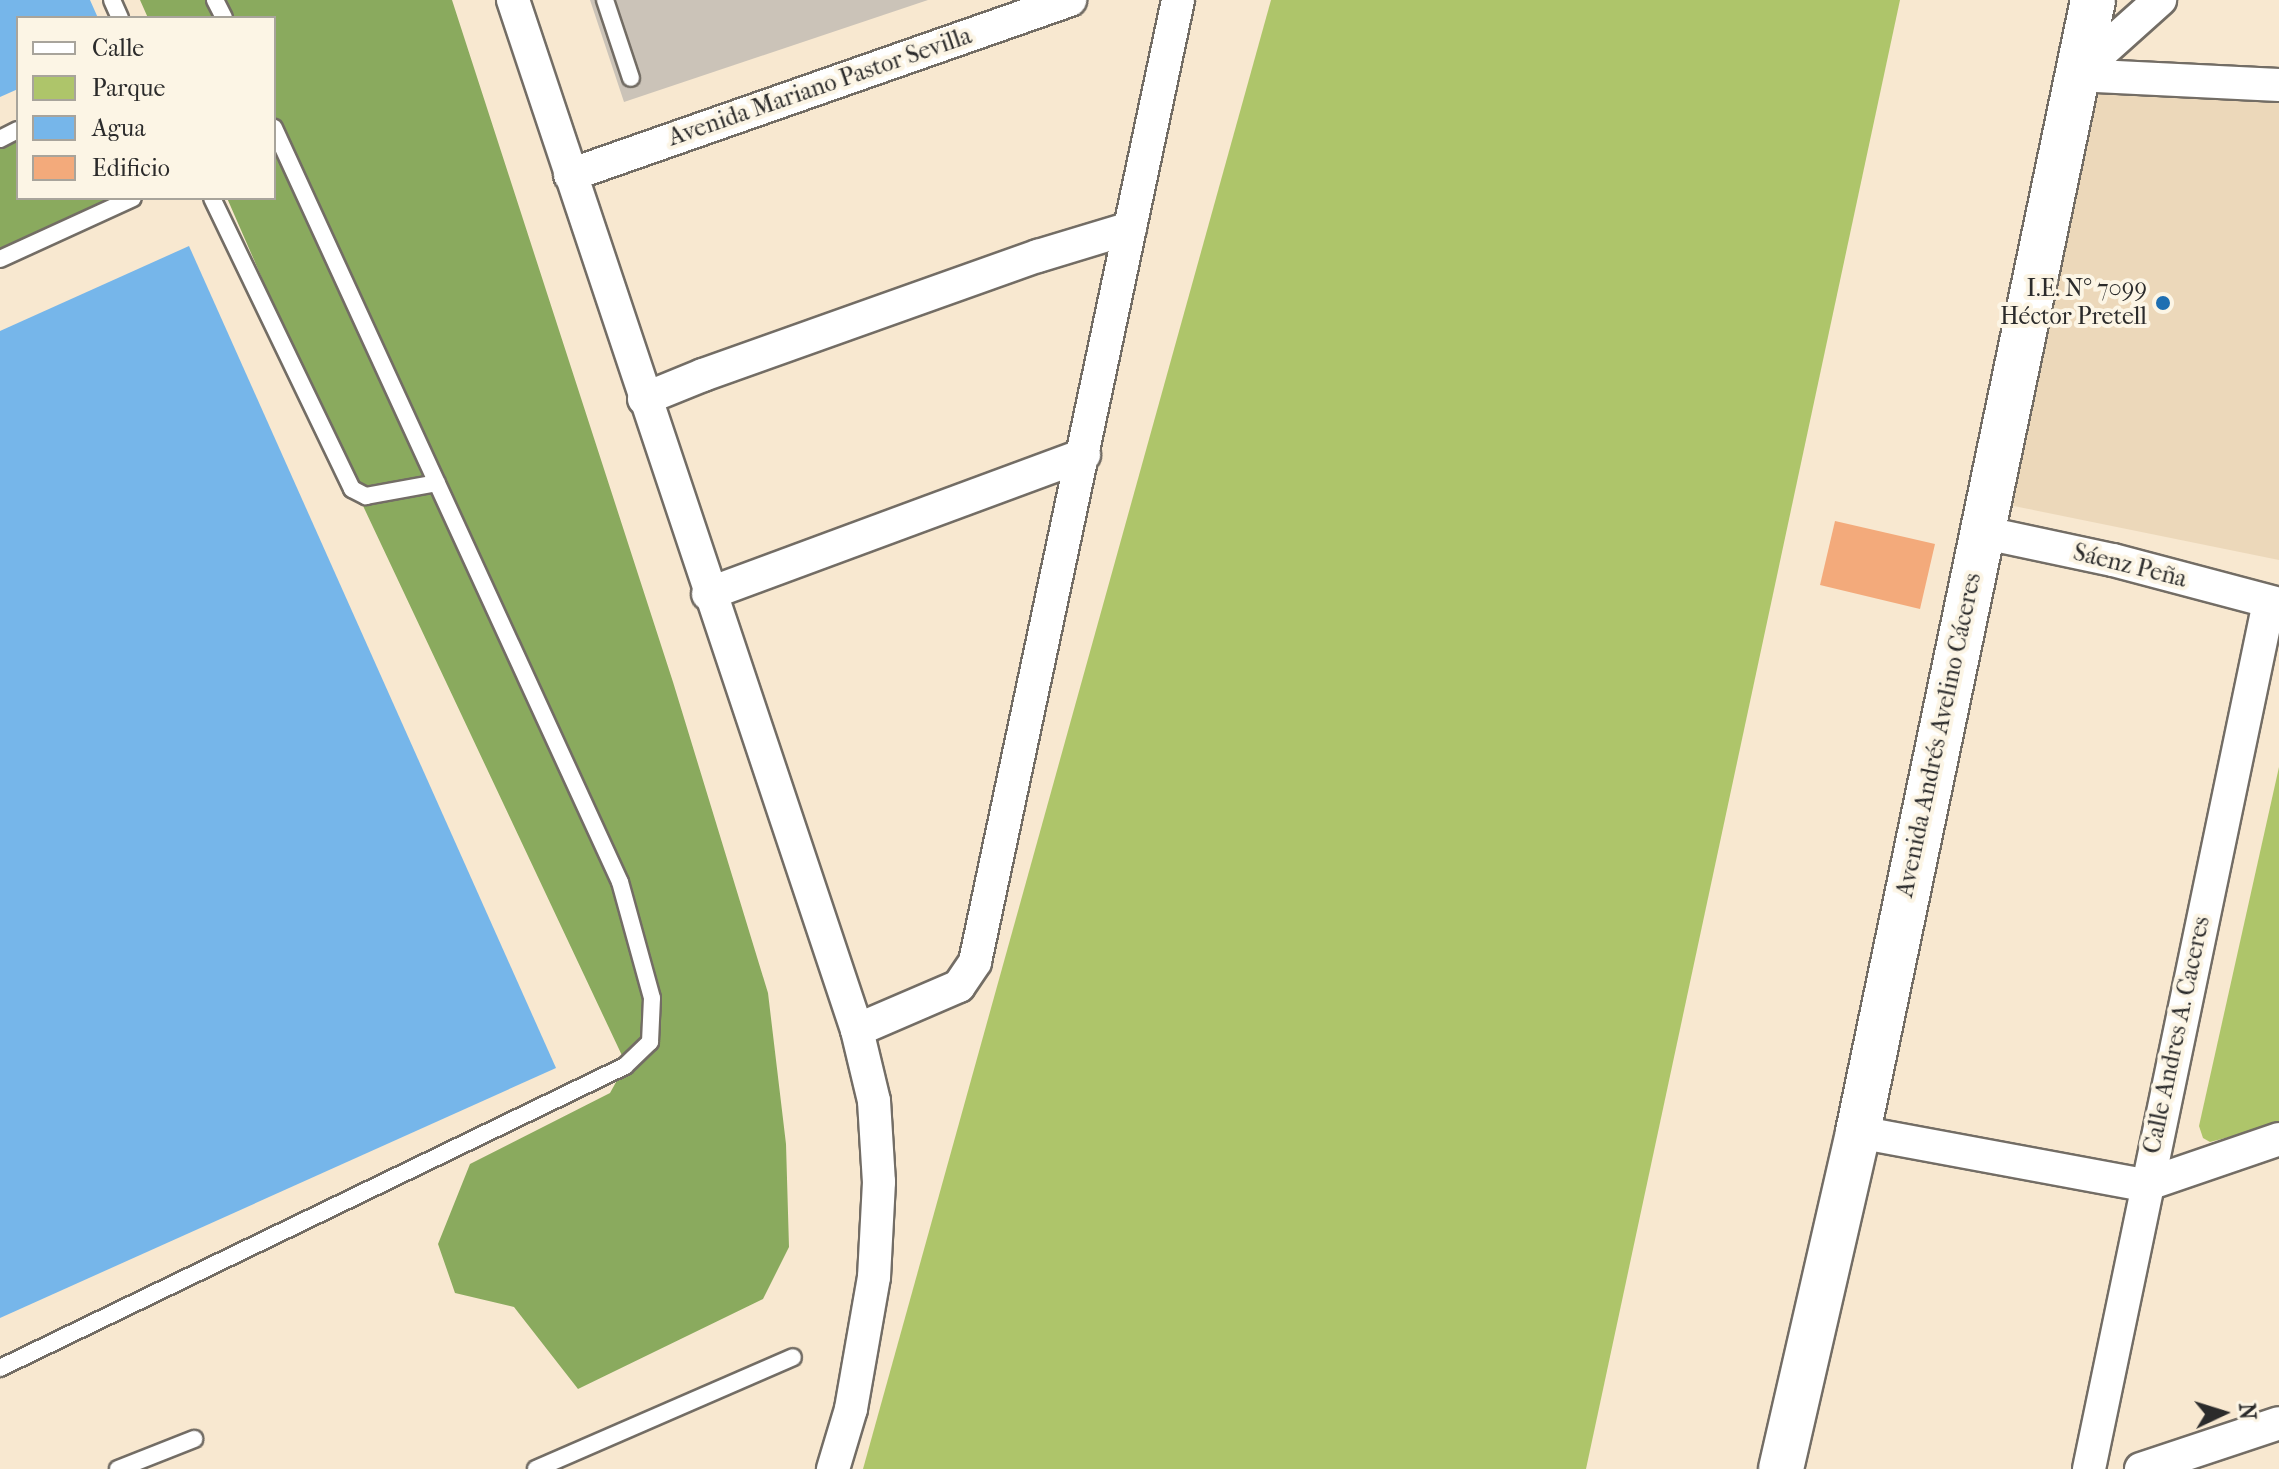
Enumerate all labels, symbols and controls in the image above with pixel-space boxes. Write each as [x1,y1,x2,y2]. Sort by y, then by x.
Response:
legend [16,16,276,200]
street label: Avenida Mariano Pastor Sevilla [665,21,975,153]
text: Calle [92,34,144,62]
text: Parque [92,74,165,102]
text: Agua [92,114,145,142]
text: Edificio [92,154,170,182]
place label: I.E. N° 7099 Héctor Pretell [2000,275,2147,331]
marker: I.E. N° 7099 Héctor Pretell [2154,294,2172,312]
street label: Sáenz Peña [2070,538,2190,594]
street label: Avenida Andrés Avelino Cáceres [1891,570,1987,900]
street label: Calle Andres A. Caceres [2138,914,2216,1156]
north arrow [2183,1373,2263,1453]
text: N [2233,1402,2260,1421]

